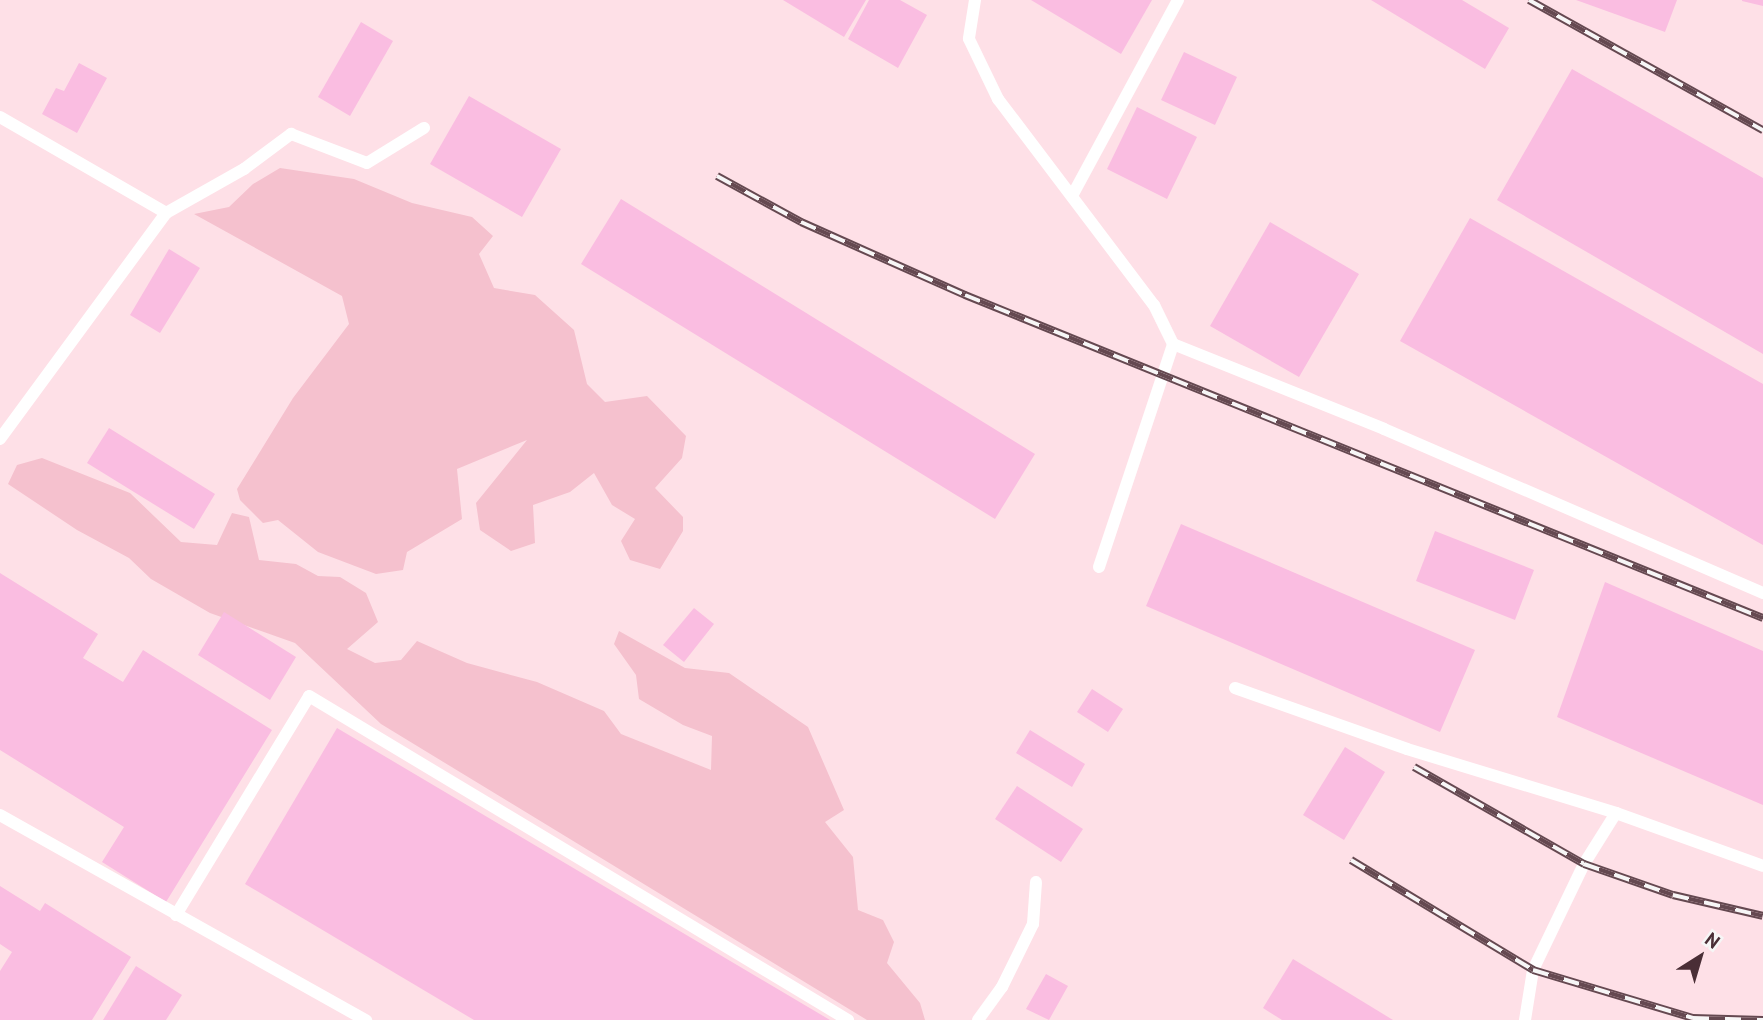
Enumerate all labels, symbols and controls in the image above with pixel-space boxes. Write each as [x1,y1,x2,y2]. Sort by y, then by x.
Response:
north arrow [1665,922,1735,992]
text: N [1700,927,1725,954]

